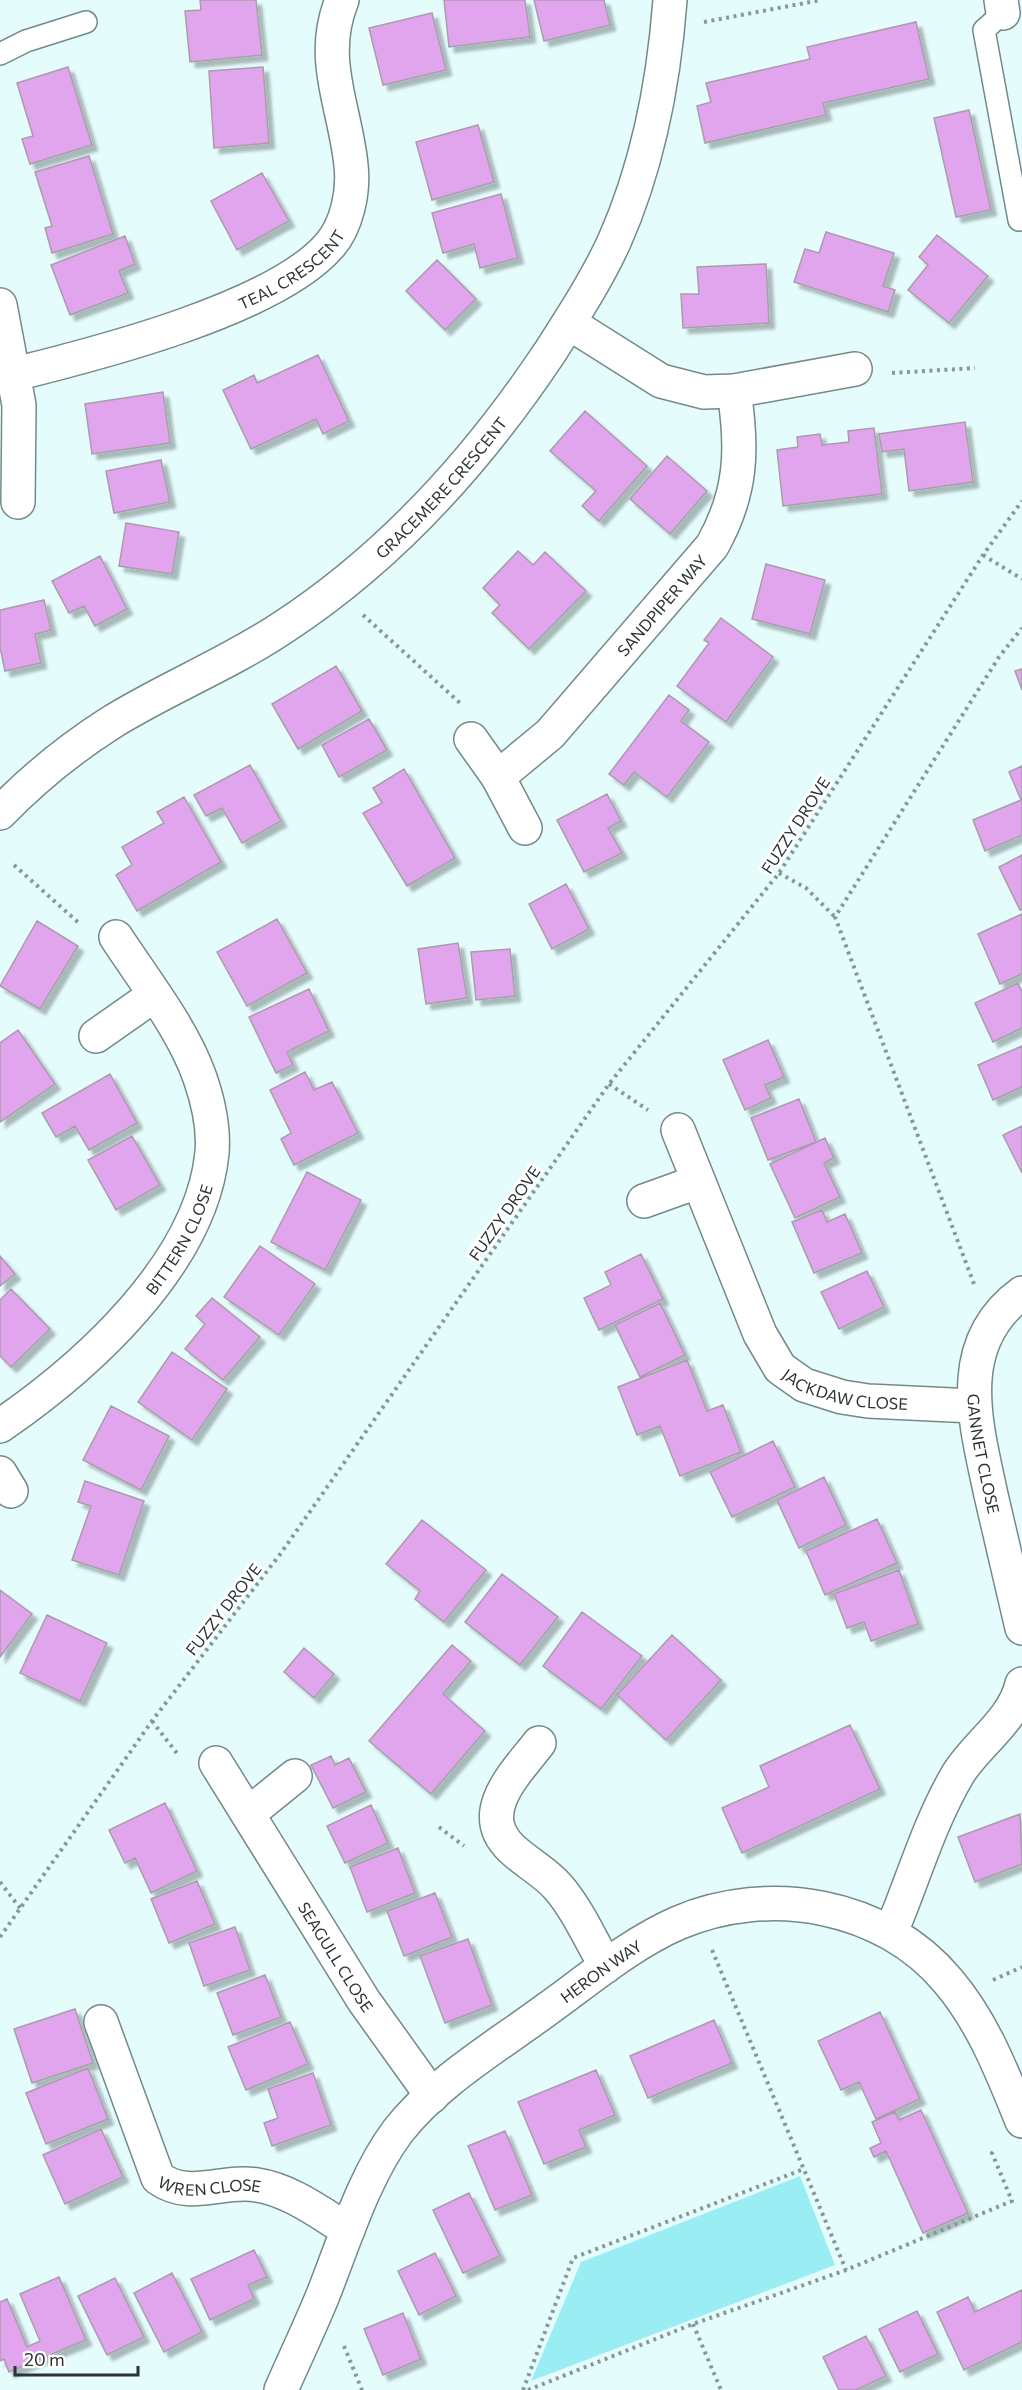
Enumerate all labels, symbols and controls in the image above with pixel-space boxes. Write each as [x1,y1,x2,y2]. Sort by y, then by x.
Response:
street label: TEAL CRESCENT [235,226,348,312]
street label: GRACEMERE CRESCENT [371,413,510,562]
street label: SANDPIPER WAY [613,550,710,659]
street label: FUZZY DROVE [757,773,833,877]
street label: FUZZY DROVE [464,1162,544,1264]
street label: BITTERN CLOSE [141,1182,215,1298]
street label: JACKDAW CLOSE [779,1364,908,1412]
street label: GANNET CLOSE [965,1393,1004,1515]
street label: FUZZY DROVE [181,1559,265,1659]
street label: SEAGULL CLOSE [295,1898,378,2015]
street label: HERON WAY [556,1935,645,2006]
street label: WREN CLOSE [155,2171,263,2198]
scale bar [15,2339,138,2377]
text: 20 m [24,2348,65,2370]

